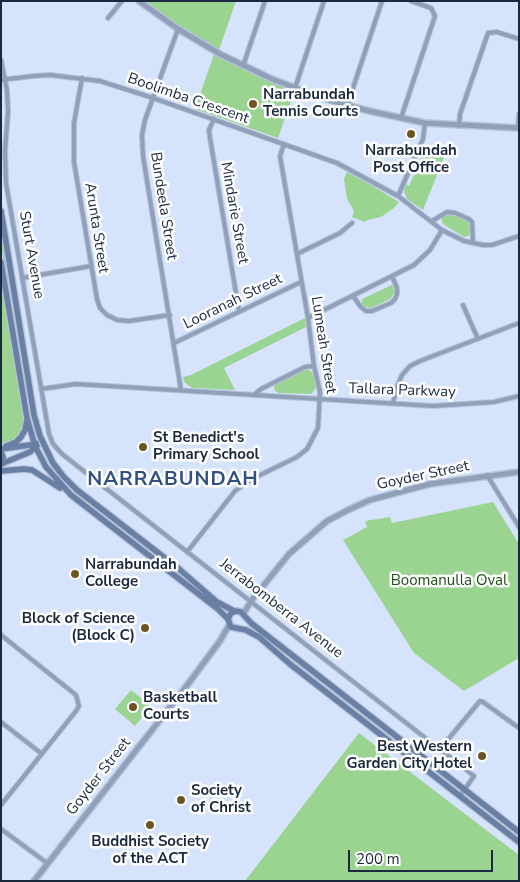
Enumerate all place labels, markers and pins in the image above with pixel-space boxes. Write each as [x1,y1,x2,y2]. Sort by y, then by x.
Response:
place label: Narrabundah Tennis Courts [263,86,358,121]
marker: Narrabundah Tennis Courts [247,98,259,110]
marker: Narrabundah Post Office [405,128,417,140]
place label: Narrabundah Post Office [365,142,457,177]
place label: St Benedict's Primary School [153,429,259,464]
marker: St Benedict's Primary School [137,441,149,453]
place label: Narrabundah College [85,556,177,591]
marker: Narrabundah College [69,568,81,580]
place label: Block of Science (Block C) [22,610,135,645]
marker: Block of Science (Block C) [139,622,151,634]
place label: Basketball Courts [143,689,217,724]
marker: Basketball Courts [127,701,139,713]
place label: Best Western Garden City Hotel [346,738,472,773]
marker: Best Western Garden City Hotel [476,750,488,762]
place label: Society of Christ [191,782,251,817]
marker: Society of Christ [175,794,187,806]
marker: Buddhist Society of the ACT [144,819,156,831]
place label: Buddhist Society of the ACT [91,833,209,868]

